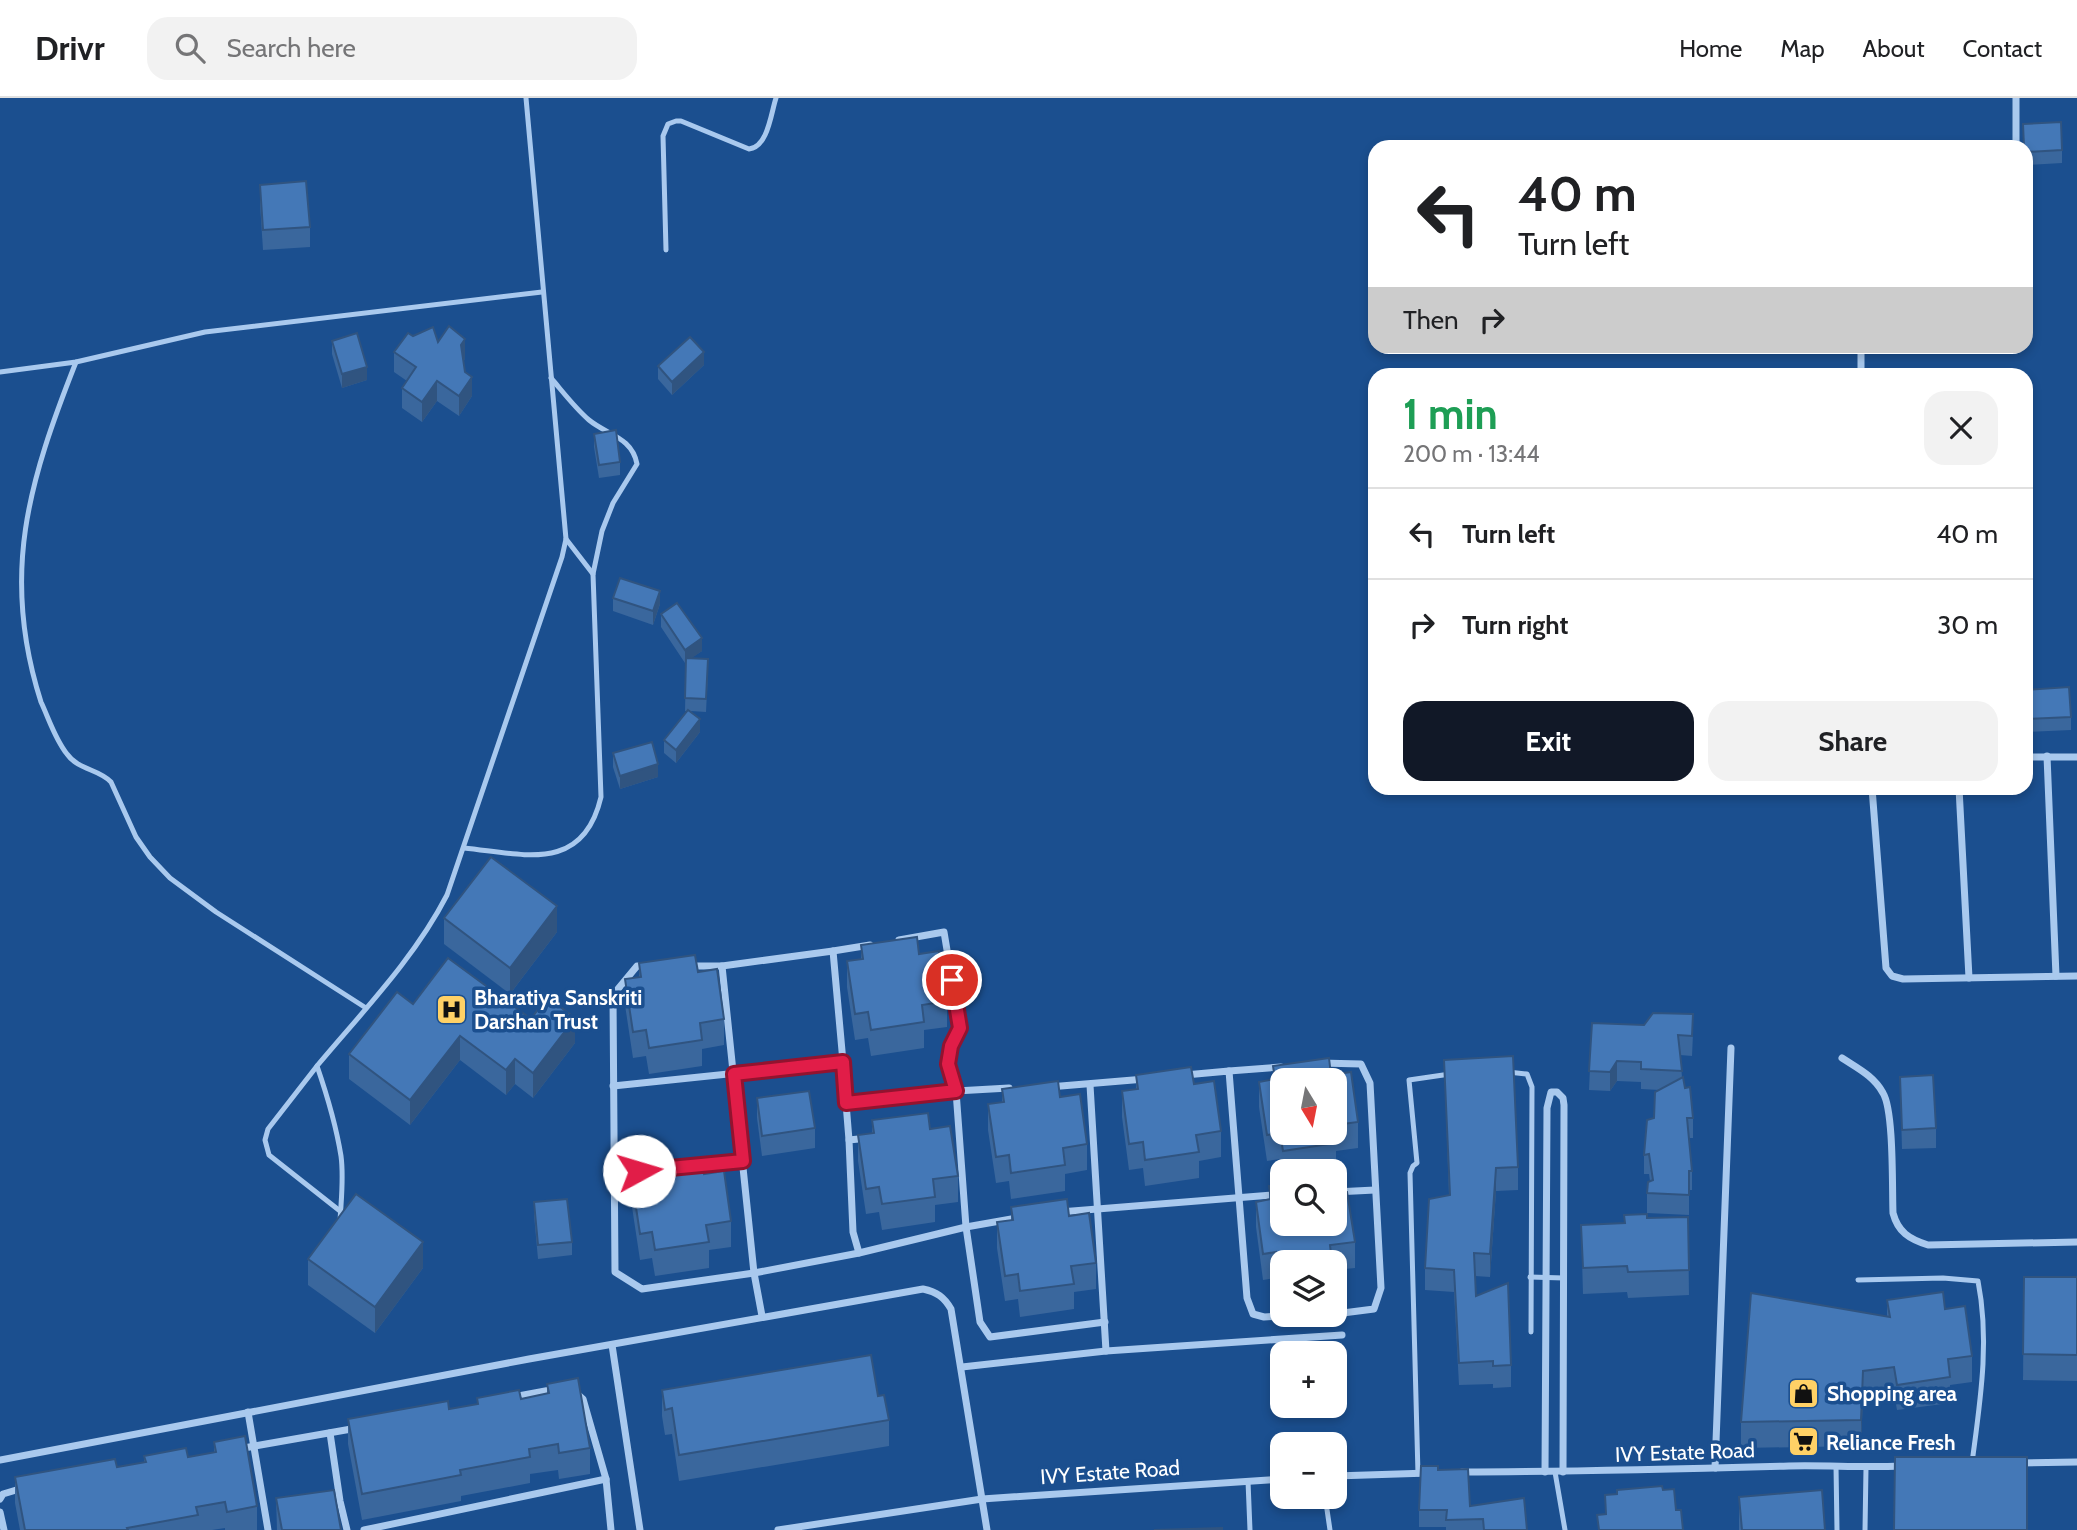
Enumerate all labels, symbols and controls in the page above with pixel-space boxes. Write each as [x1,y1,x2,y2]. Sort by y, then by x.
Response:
search box [147,17,637,80]
text: Drivr [35,28,105,68]
icon: search [171,29,209,67]
text: Search here [227,32,356,64]
text: Home [1679,34,1742,63]
text: Map [1780,34,1825,63]
text: About [1863,34,1925,63]
text: Contact [1963,34,2042,63]
text: 40 m [1518,164,1637,223]
icon: left [1403,168,1494,259]
text: Turn left [1518,224,1629,263]
icon: right [1473,301,1511,339]
text: Then [1403,304,1459,336]
text: 1 min [1403,388,1498,440]
button: close [1924,391,1998,465]
text: 200 m · 13:44 [1403,440,1540,468]
icon: left [1403,515,1441,553]
text: Turn left [1462,518,1555,550]
text: 40 m [1936,518,1998,550]
icon: right [1403,606,1441,644]
text: Turn right [1462,609,1568,641]
text: 30 m [1937,609,1998,641]
button: Exit [1403,701,1694,781]
button: Share [1708,701,1998,781]
pin [922,950,982,1010]
icon: arrive [933,961,971,999]
place label: Bharatiya Sanskriti Darshan Trust [474,985,642,1034]
hospital icon: Bharatiya Sanskriti Darshan Trust [434,992,468,1026]
north arrow [1270,1068,1348,1144]
map controls [1270,1068,1347,1509]
position arrow [602,1134,676,1208]
button: search [1270,1159,1347,1236]
button: layers [1270,1250,1347,1327]
button: + [1270,1341,1347,1418]
shop icon: Shopping area [1787,1376,1821,1410]
place label: Shopping area [1827,1381,1958,1406]
supermarket icon: Reliance Fresh [1786,1425,1820,1459]
place label: Reliance Fresh [1826,1430,1955,1455]
button: − [1270,1432,1347,1509]
street label: IVY Estate Road [1615,1437,1755,1467]
street label: IVY Estate Road [1039,1455,1181,1489]

